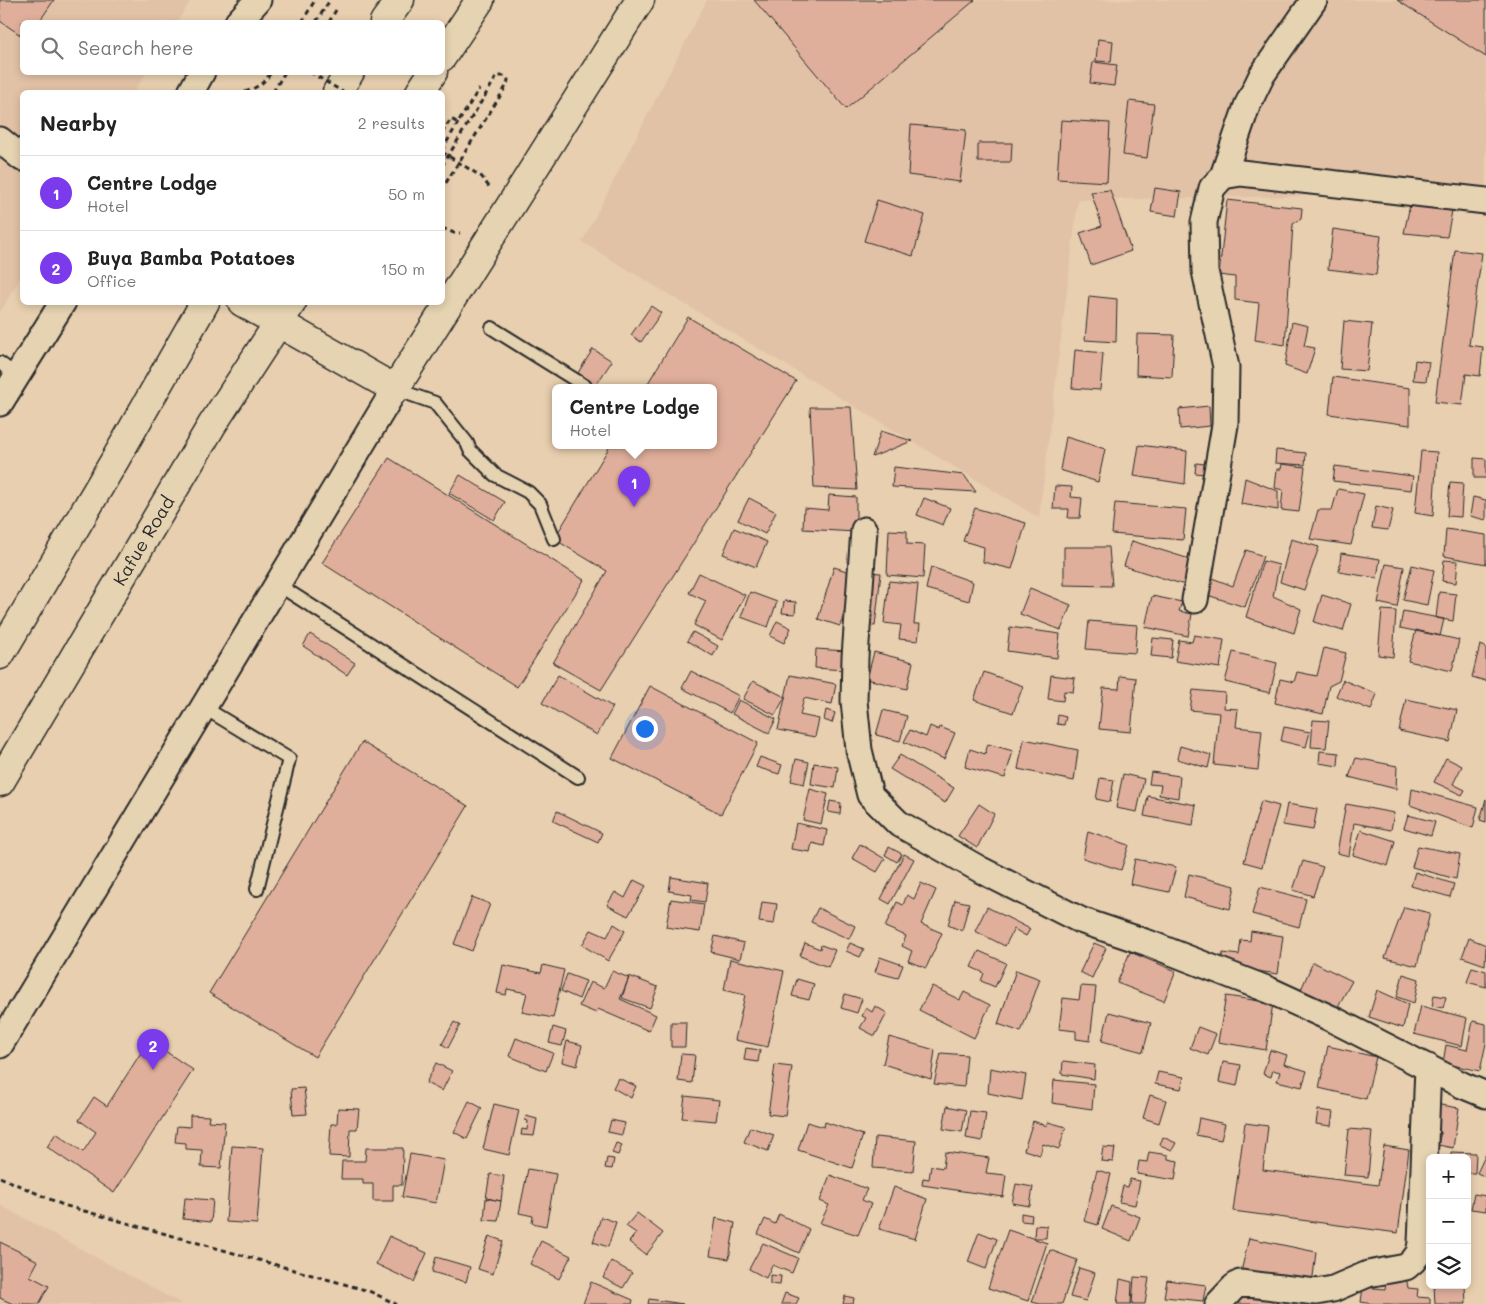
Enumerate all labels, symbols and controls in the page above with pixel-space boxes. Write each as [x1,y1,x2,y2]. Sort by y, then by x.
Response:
search box [20,20,445,75]
icon: search [38,34,66,62]
text: Search here [78,35,194,60]
text: Nearby [40,109,117,136]
text: 2 results [358,112,425,133]
text: Centre Lodge [87,170,217,195]
text: 1 [52,183,60,204]
text: 50 m [388,183,425,204]
text: Hotel [87,195,129,216]
text: Buya Bamba Potatoes [87,245,295,270]
text: 2 [52,258,60,279]
text: 150 m [381,258,425,279]
text: Office [87,270,136,291]
popup [552,384,717,449]
text: Centre Lodge [569,394,700,419]
text: Hotel [569,419,611,440]
pin: 1 [618,466,650,507]
street label: Kafue Road [107,491,179,590]
your location [632,716,658,742]
pin: 2 [137,1029,169,1070]
map controls [1426,1154,1471,1289]
button: + [1426,1154,1471,1199]
button: − [1426,1199,1471,1244]
button: layers [1426,1244,1471,1289]

